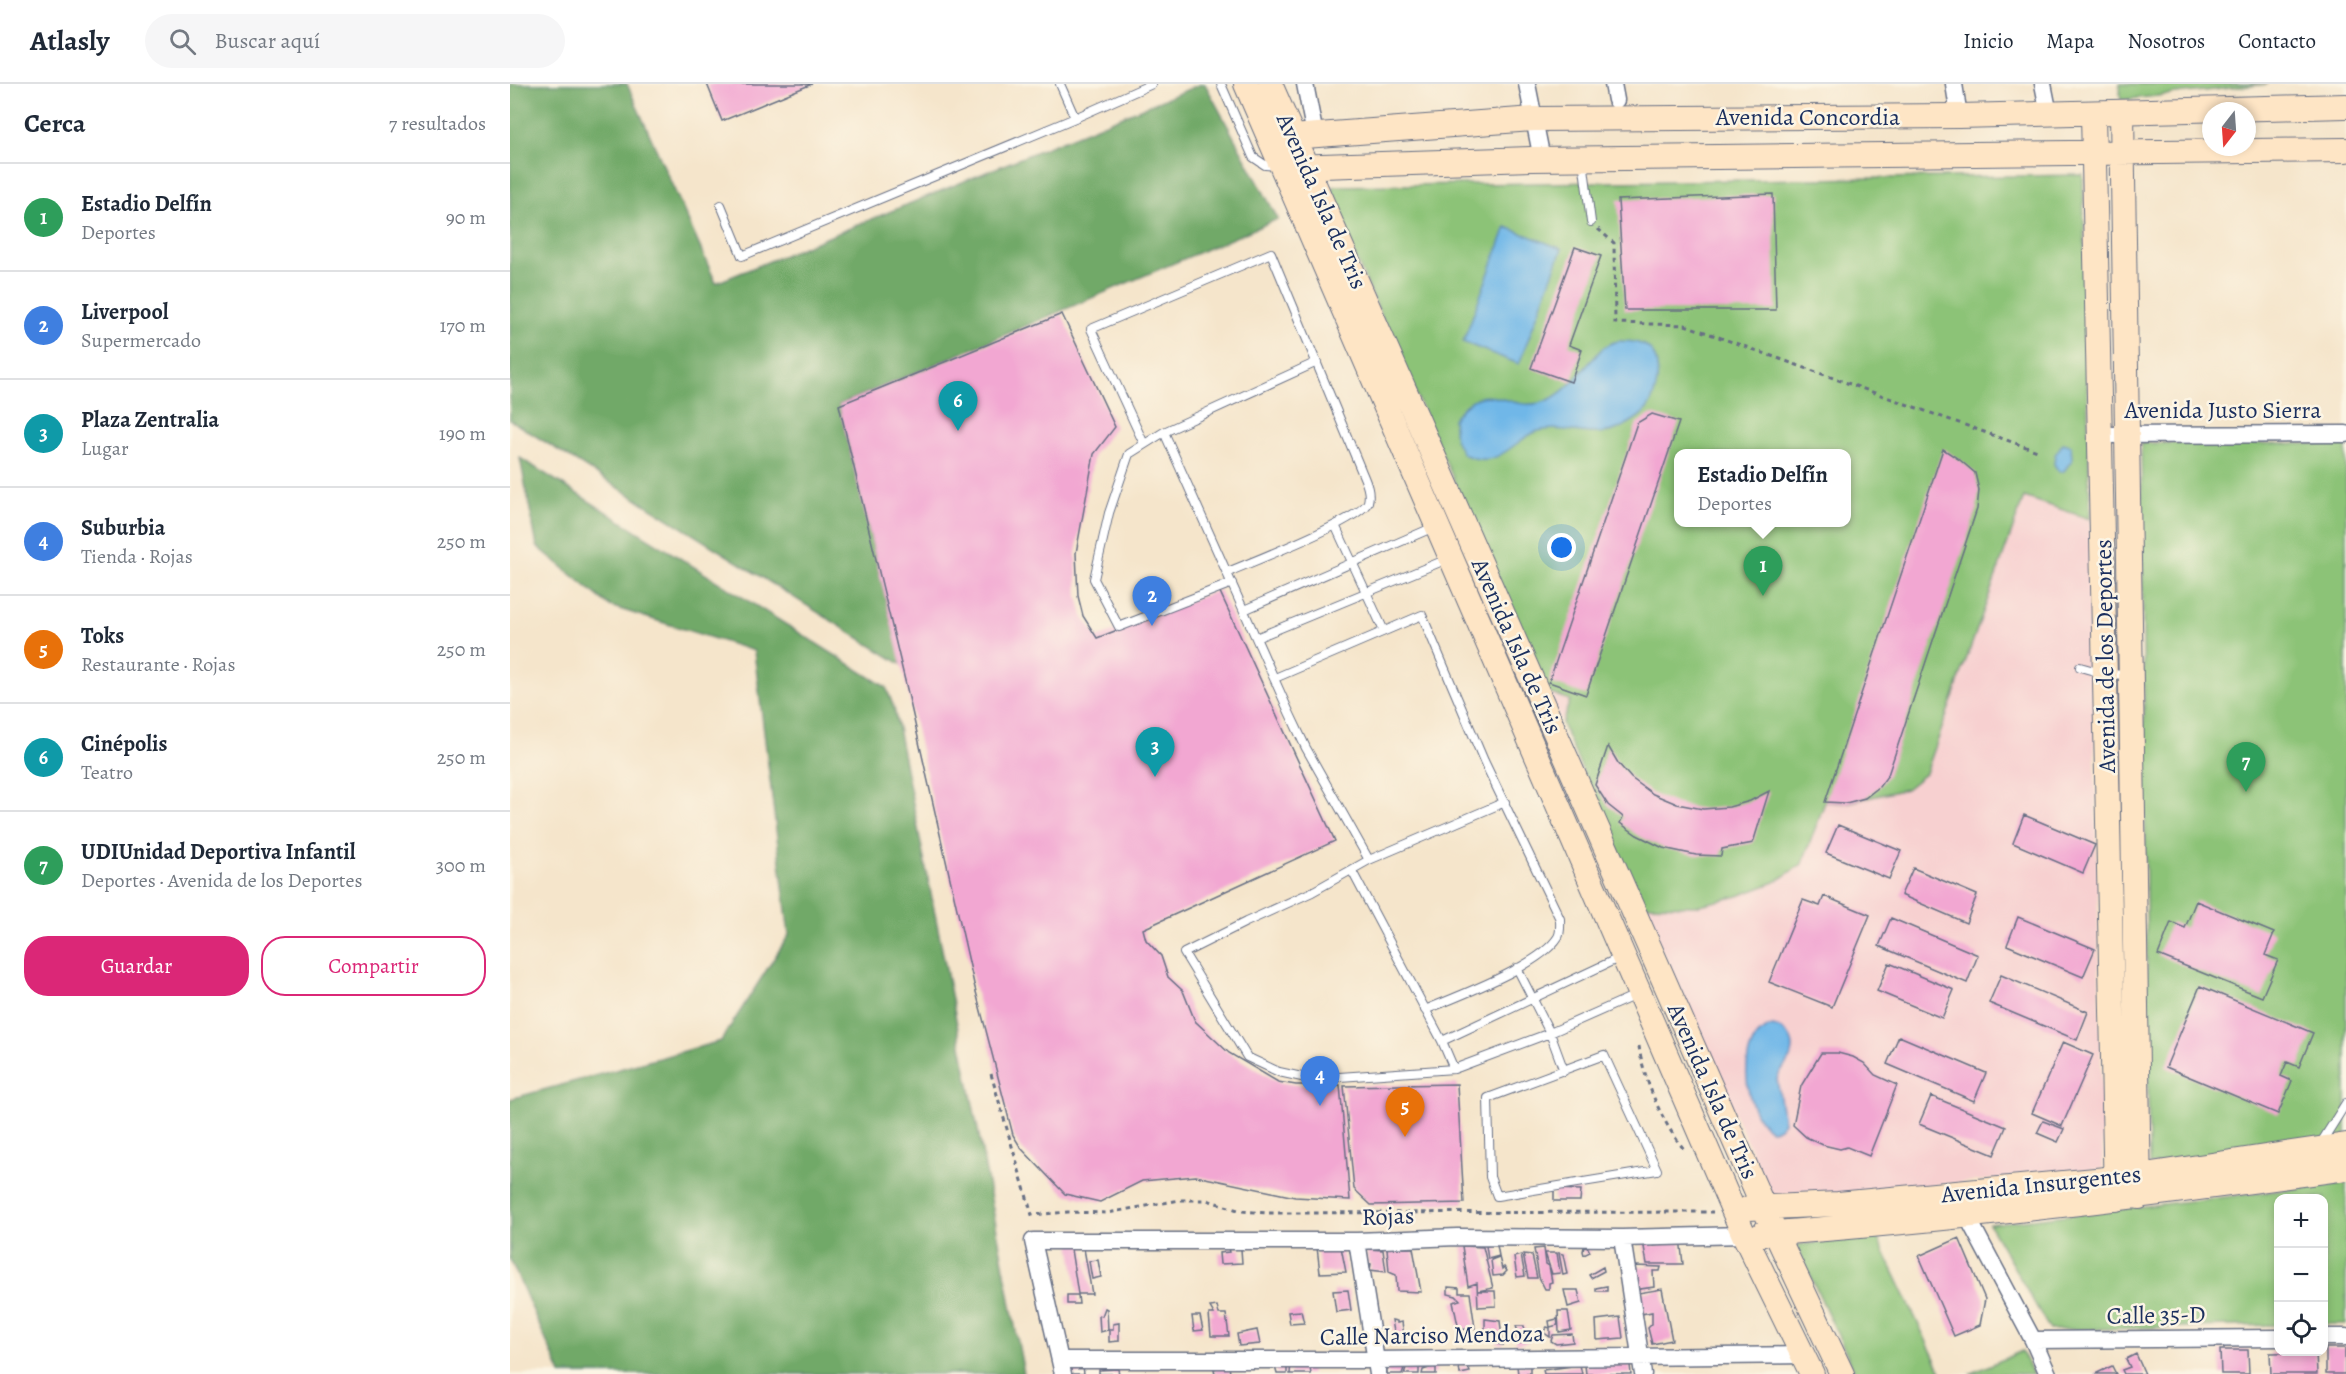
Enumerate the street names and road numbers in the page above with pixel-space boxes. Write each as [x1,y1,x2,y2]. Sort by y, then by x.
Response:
street label: Avenida Concordia [1715,101,1901,133]
street label: Avenida Isla de Tris [1268,107,1375,294]
street label: Avenida Justo Sierra [2123,394,2322,426]
street label: Avenida de los Deportes [2087,539,2123,774]
street label: Avenida Isla de Tris [1463,552,1570,739]
street label: Avenida Isla de Tris [1659,997,1766,1184]
street label: Avenida Insurgentes [1938,1158,2143,1211]
street label: Rojas [1361,1199,1415,1233]
street label: Calle 35-D [2106,1298,2206,1332]
street label: Calle Narciso Mendoza [1320,1317,1545,1353]

